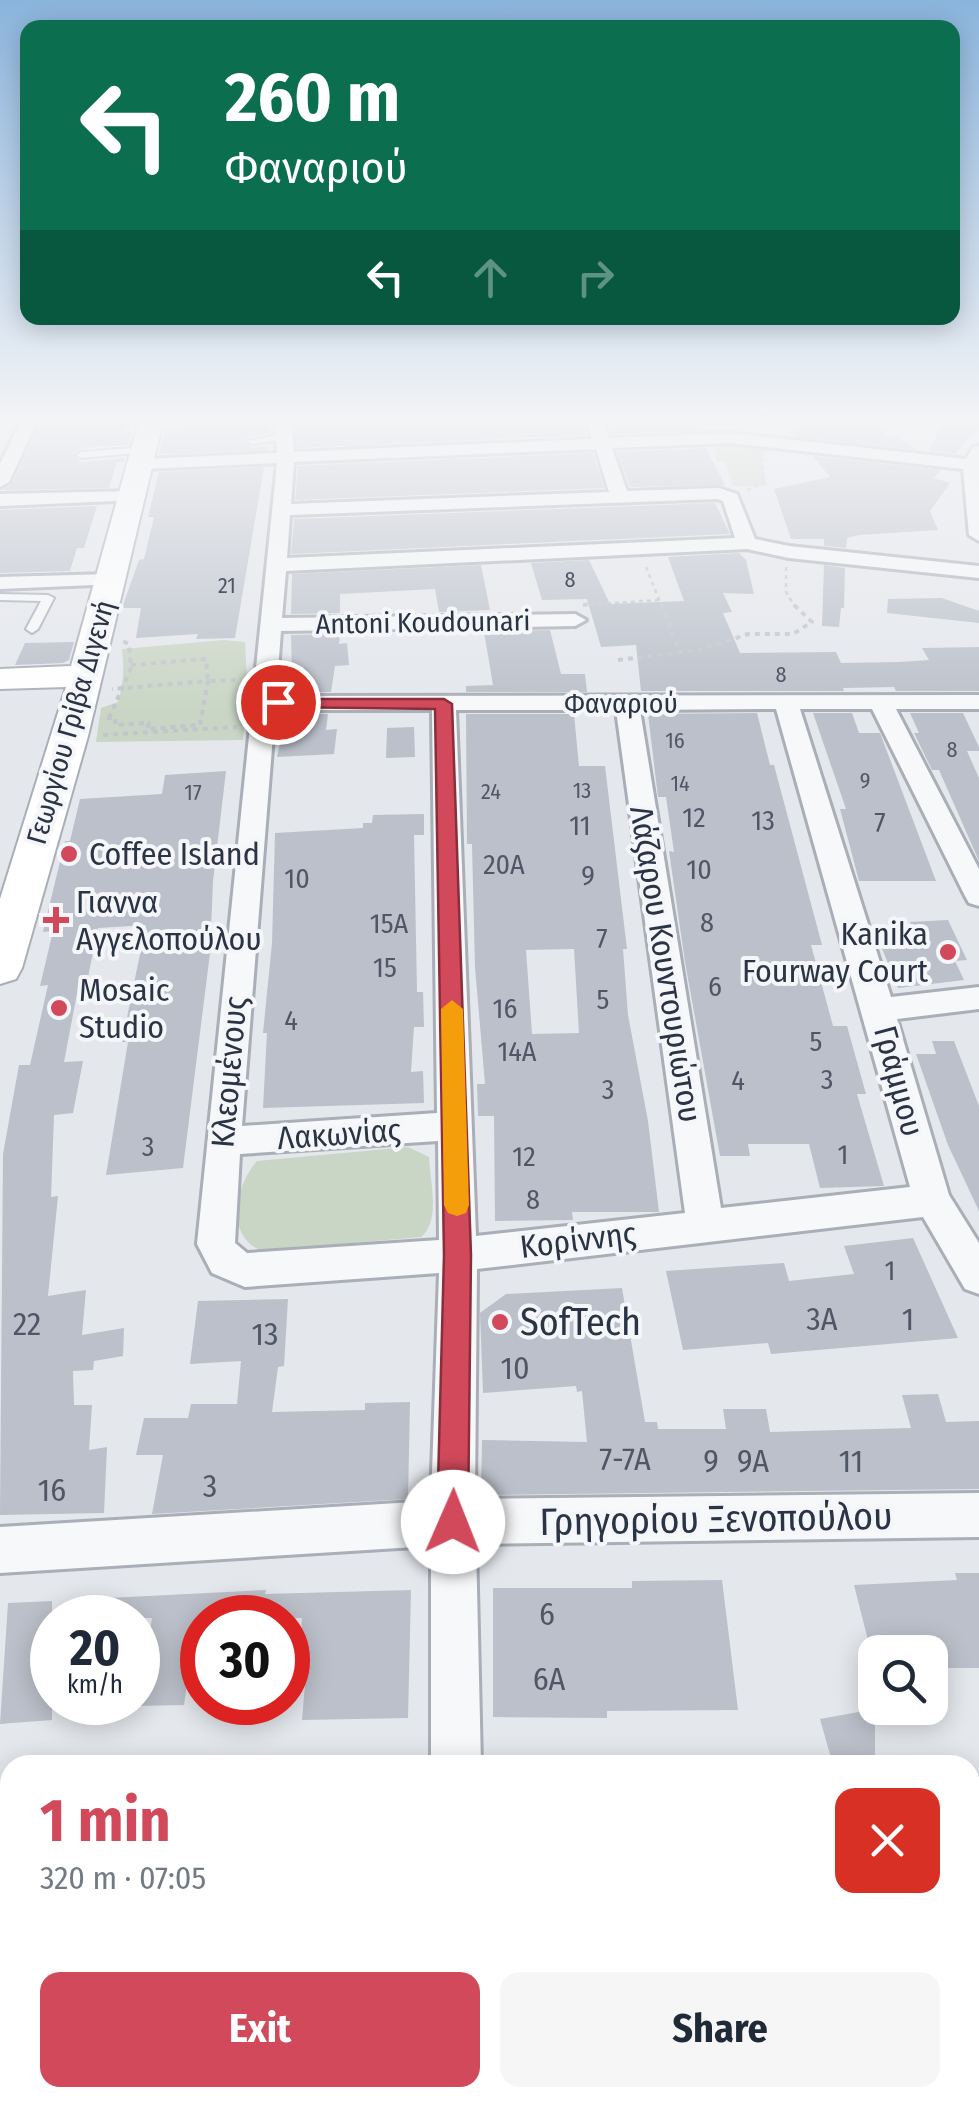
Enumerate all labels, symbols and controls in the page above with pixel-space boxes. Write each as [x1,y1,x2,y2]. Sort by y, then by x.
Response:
text: 260 m [225,56,400,140]
icon: left [60,60,190,190]
text: Φαναριού [225,141,407,195]
icon: left [358,250,413,305]
icon: ahead [463,250,518,305]
icon: right [568,250,623,305]
house number: 8 [564,566,576,593]
house number: 21 [218,572,236,599]
street label: Γεωργίου Γρίβα Διγενή [20,596,121,848]
street label: Antoni Koudounari [315,604,531,641]
pin [236,660,321,745]
house number: 8 [775,661,787,688]
icon: arrive [251,675,306,730]
street label: Φαναριού [564,687,678,720]
house number: 16 [665,727,685,754]
house number: 8 [946,736,958,763]
house number: 9 [860,767,870,794]
house number: 14 [670,770,690,797]
house number: 13 [573,777,591,804]
house number: 24 [481,778,501,805]
house number: 17 [184,779,202,806]
house number: 12 [682,801,706,834]
street label: Λάζαρου Κουντουριώτου [622,803,710,1125]
house number: 13 [751,804,775,837]
house number: 7 [874,806,886,839]
house number: 11 [569,809,591,842]
place label: Coffee Island [89,835,260,873]
marker: Coffee Island [58,843,80,865]
house number: 20A [483,848,525,881]
house number: 10 [686,853,712,886]
house number: 9 [581,859,595,892]
house number: 10 [284,862,310,895]
place label: Γιαννα Αγγελοπούλου [76,883,262,958]
house number: 8 [700,906,714,939]
house number: 15A [370,907,409,940]
marker: Γιαννα Αγγελοπούλου [45,909,67,931]
place label: Kanika Fourway Court [742,915,929,990]
house number: 7 [596,922,608,955]
marker: Kanika Fourway Court [937,941,959,963]
house number: 15 [373,951,397,984]
house number: 6 [708,970,722,1003]
place label: Mosaic Studio [79,971,170,1046]
house number: 5 [597,983,609,1016]
house number: 16 [493,992,517,1025]
street label: Κλεομένους [203,994,255,1149]
marker: Mosaic Studio [48,997,70,1019]
house number: 4 [284,1004,298,1037]
street label: Γράμμου [866,1022,932,1140]
house number: 5 [810,1025,822,1058]
house number: 14A [497,1035,537,1068]
house number: 3 [821,1063,833,1096]
house number: 4 [731,1064,745,1097]
house number: 3 [602,1073,614,1106]
street label: Λακωνίας [276,1111,402,1157]
house number: 3 [142,1130,154,1163]
house number: 1 [838,1138,848,1171]
house number: 12 [512,1140,536,1173]
house number: 8 [526,1183,540,1216]
street label: Κορίννης [518,1214,639,1266]
house number: 1 [885,1254,895,1287]
place label: SofTech [520,1299,641,1345]
house number: 3A [806,1300,838,1338]
house number: 1 [902,1300,914,1338]
house number: 22 [13,1305,41,1343]
marker: SofTech [489,1311,511,1333]
house number: 13 [252,1315,278,1353]
house number: 10 [500,1349,530,1387]
house number: 7-7A [599,1440,651,1478]
house number: 9 [703,1442,719,1480]
house number: 9A [737,1442,769,1480]
house number: 11 [839,1442,863,1480]
house number: 3 [203,1467,217,1505]
position arrow [401,1470,505,1574]
house number: 16 [38,1471,66,1509]
street label: Γρηγορίου Ξενοπούλου [539,1493,893,1545]
speed limit sign: 30 [180,1595,310,1725]
house number: 6 [539,1595,555,1633]
text: 20 [70,1618,120,1678]
map controls [858,1635,948,1725]
button: search [858,1635,948,1725]
house number: 6A [533,1660,566,1698]
text: km/h [67,1670,123,1700]
text: 1 min [40,1785,171,1857]
button: close [835,1788,940,1893]
text: 320 m · 07:05 [40,1859,206,1897]
button: Exit [40,1972,480,2087]
button: Share [500,1972,940,2087]

